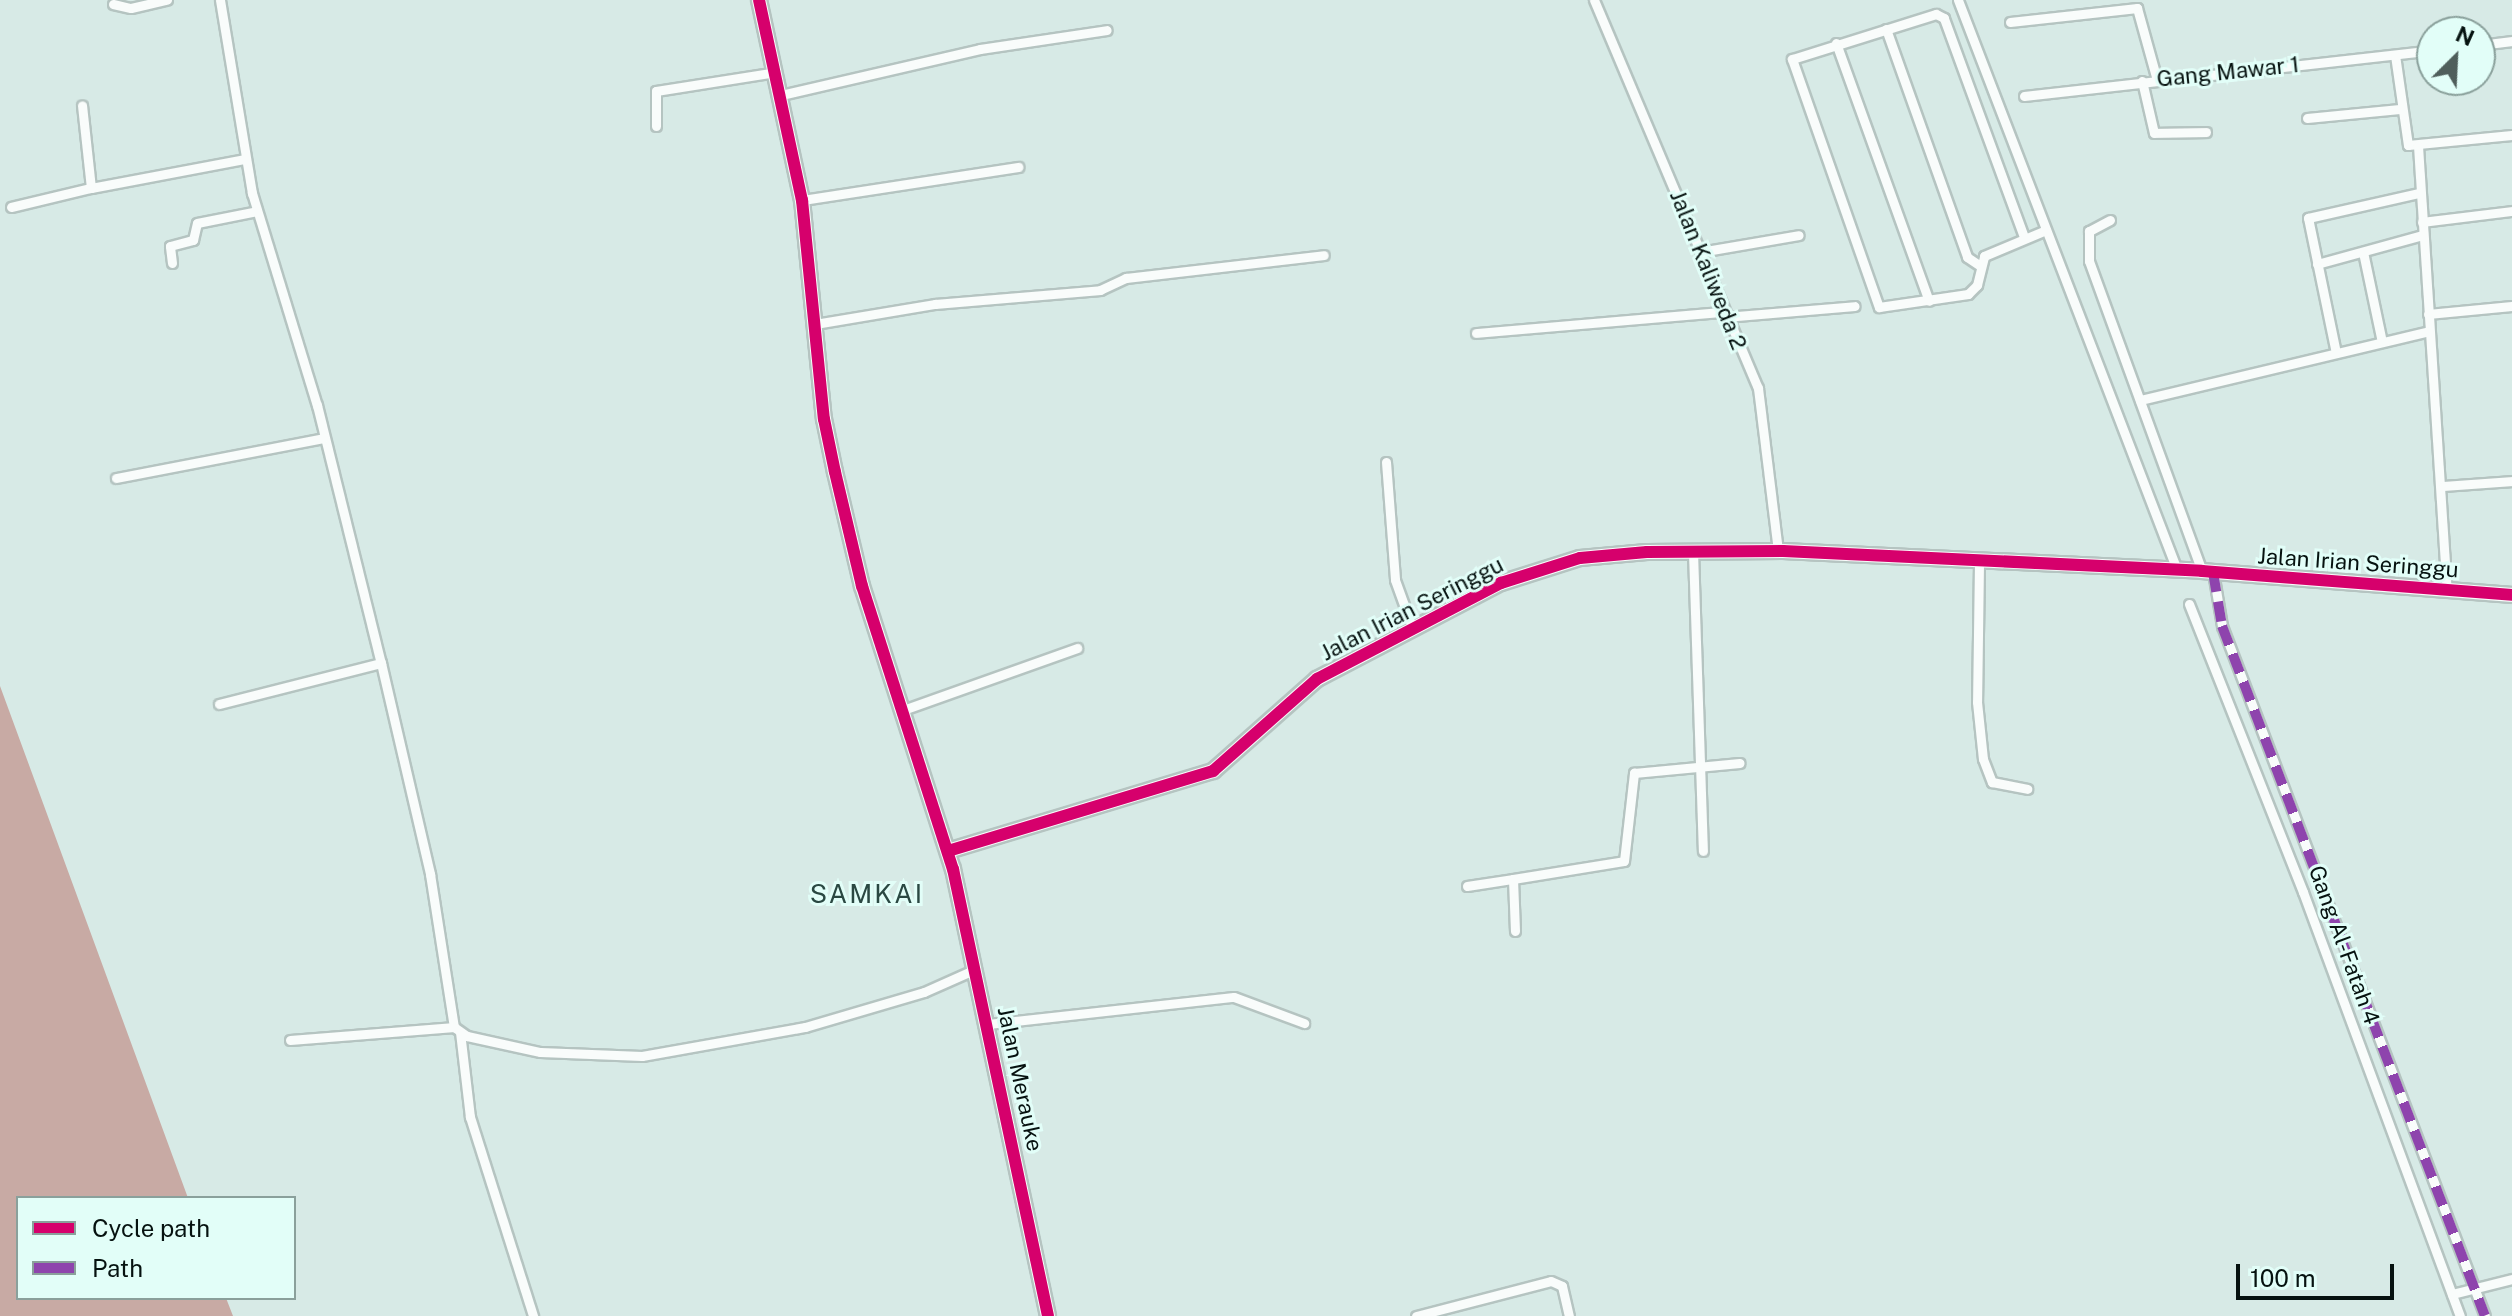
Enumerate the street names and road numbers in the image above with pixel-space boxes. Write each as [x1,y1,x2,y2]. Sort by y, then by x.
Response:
street label: Gang Mawar 1 [2155,51,2301,93]
street label: Jalan Kaliweda 2 [1664,186,1752,354]
street label: Jalan Irian Seringgu [2257,543,2459,583]
street label: Jalan Irian Seringgu [1316,551,1508,667]
street label: Gang Al-Fatah 4 [2303,862,2385,1028]
street label: Jalan Merauke [992,1004,1048,1154]

